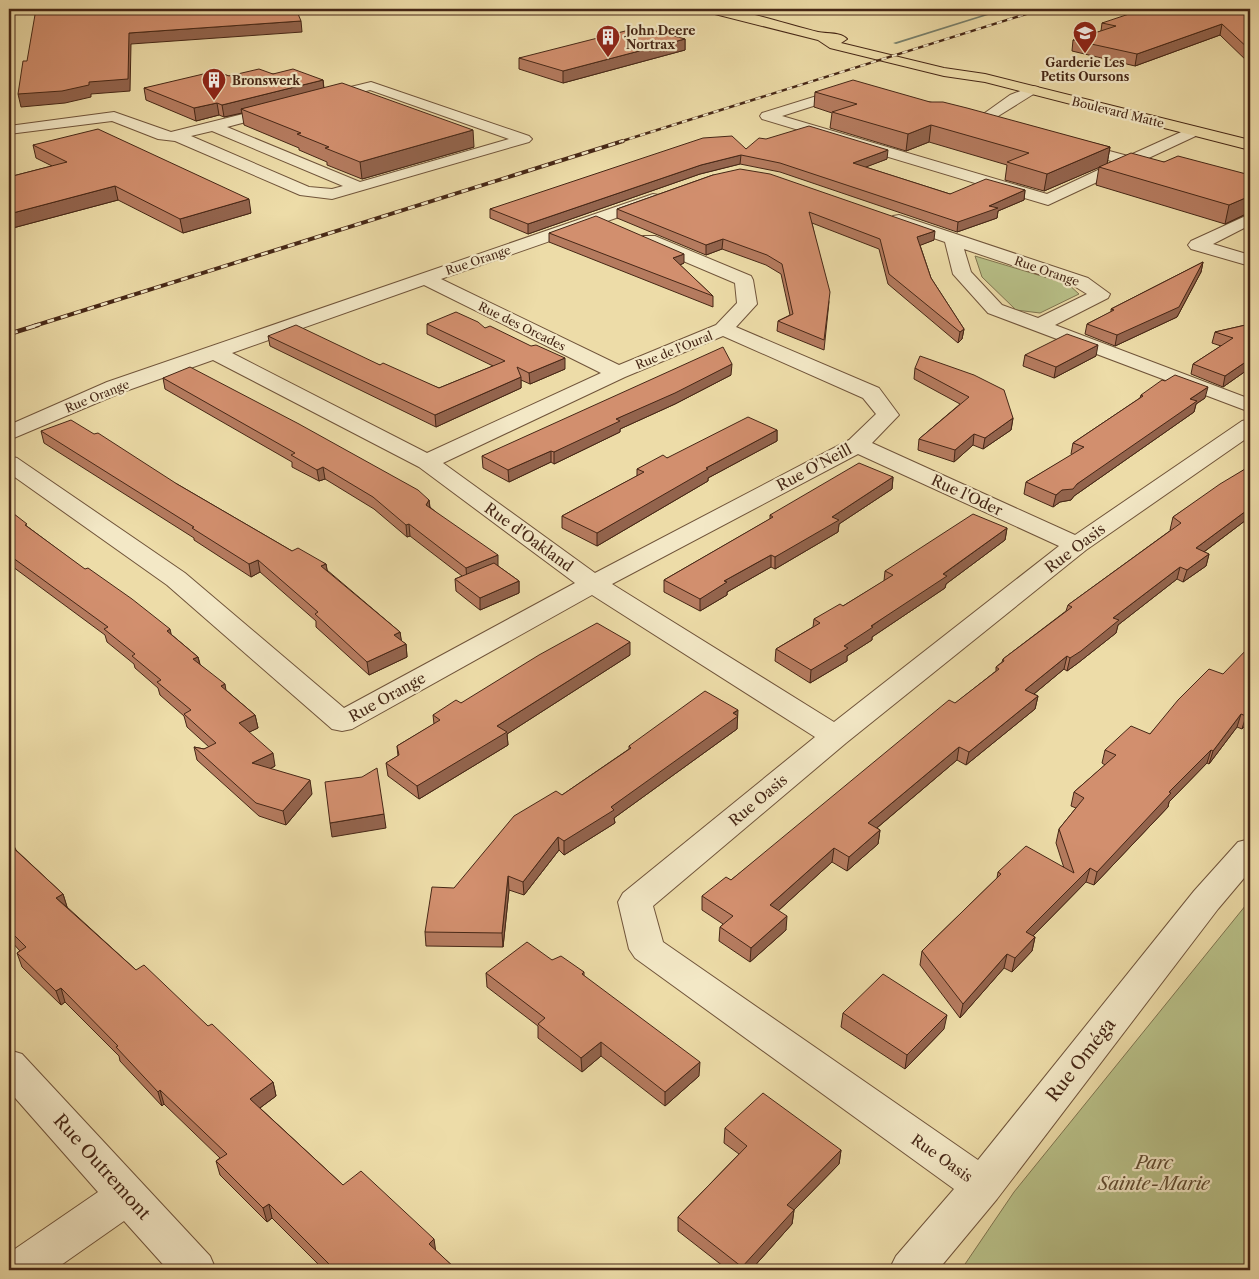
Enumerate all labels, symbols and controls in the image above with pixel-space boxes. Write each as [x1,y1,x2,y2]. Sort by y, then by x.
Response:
school or university icon: Garderie Les Petits Oursons [1072,20,1098,54]
place label: John Deere Nortrax [624,23,695,52]
building icon: John Deere Nortrax [595,24,621,58]
place label: Garderie Les Petits Oursons [1041,55,1130,84]
building icon: Bronswerk [201,67,227,101]
place label: Bronswerk [232,73,301,88]
street label: Boulevard Matte [1070,93,1166,131]
street label: Rue Orange [443,242,513,278]
street label: Rue Orange [1012,253,1082,289]
street label: Rue des Orcades [476,298,568,354]
street label: Rue de l'Oural [633,328,715,372]
street label: Rue Orange [63,376,132,416]
street label: Rue O'Neill [773,439,855,495]
street label: Rue l'Oder [928,470,1006,520]
street label: Rue d'Oakland [481,498,577,576]
street label: Rue Oasis [1041,519,1109,577]
street label: Rue Orange [345,668,429,726]
street label: Rue Oasis [725,770,791,830]
street label: Rue Oméga [1042,1013,1121,1106]
street label: Rue Outremont [49,1110,156,1225]
street label: Rue Oasis [908,1130,976,1186]
park label: Parc Sainte-Marie [1097,1152,1211,1195]

